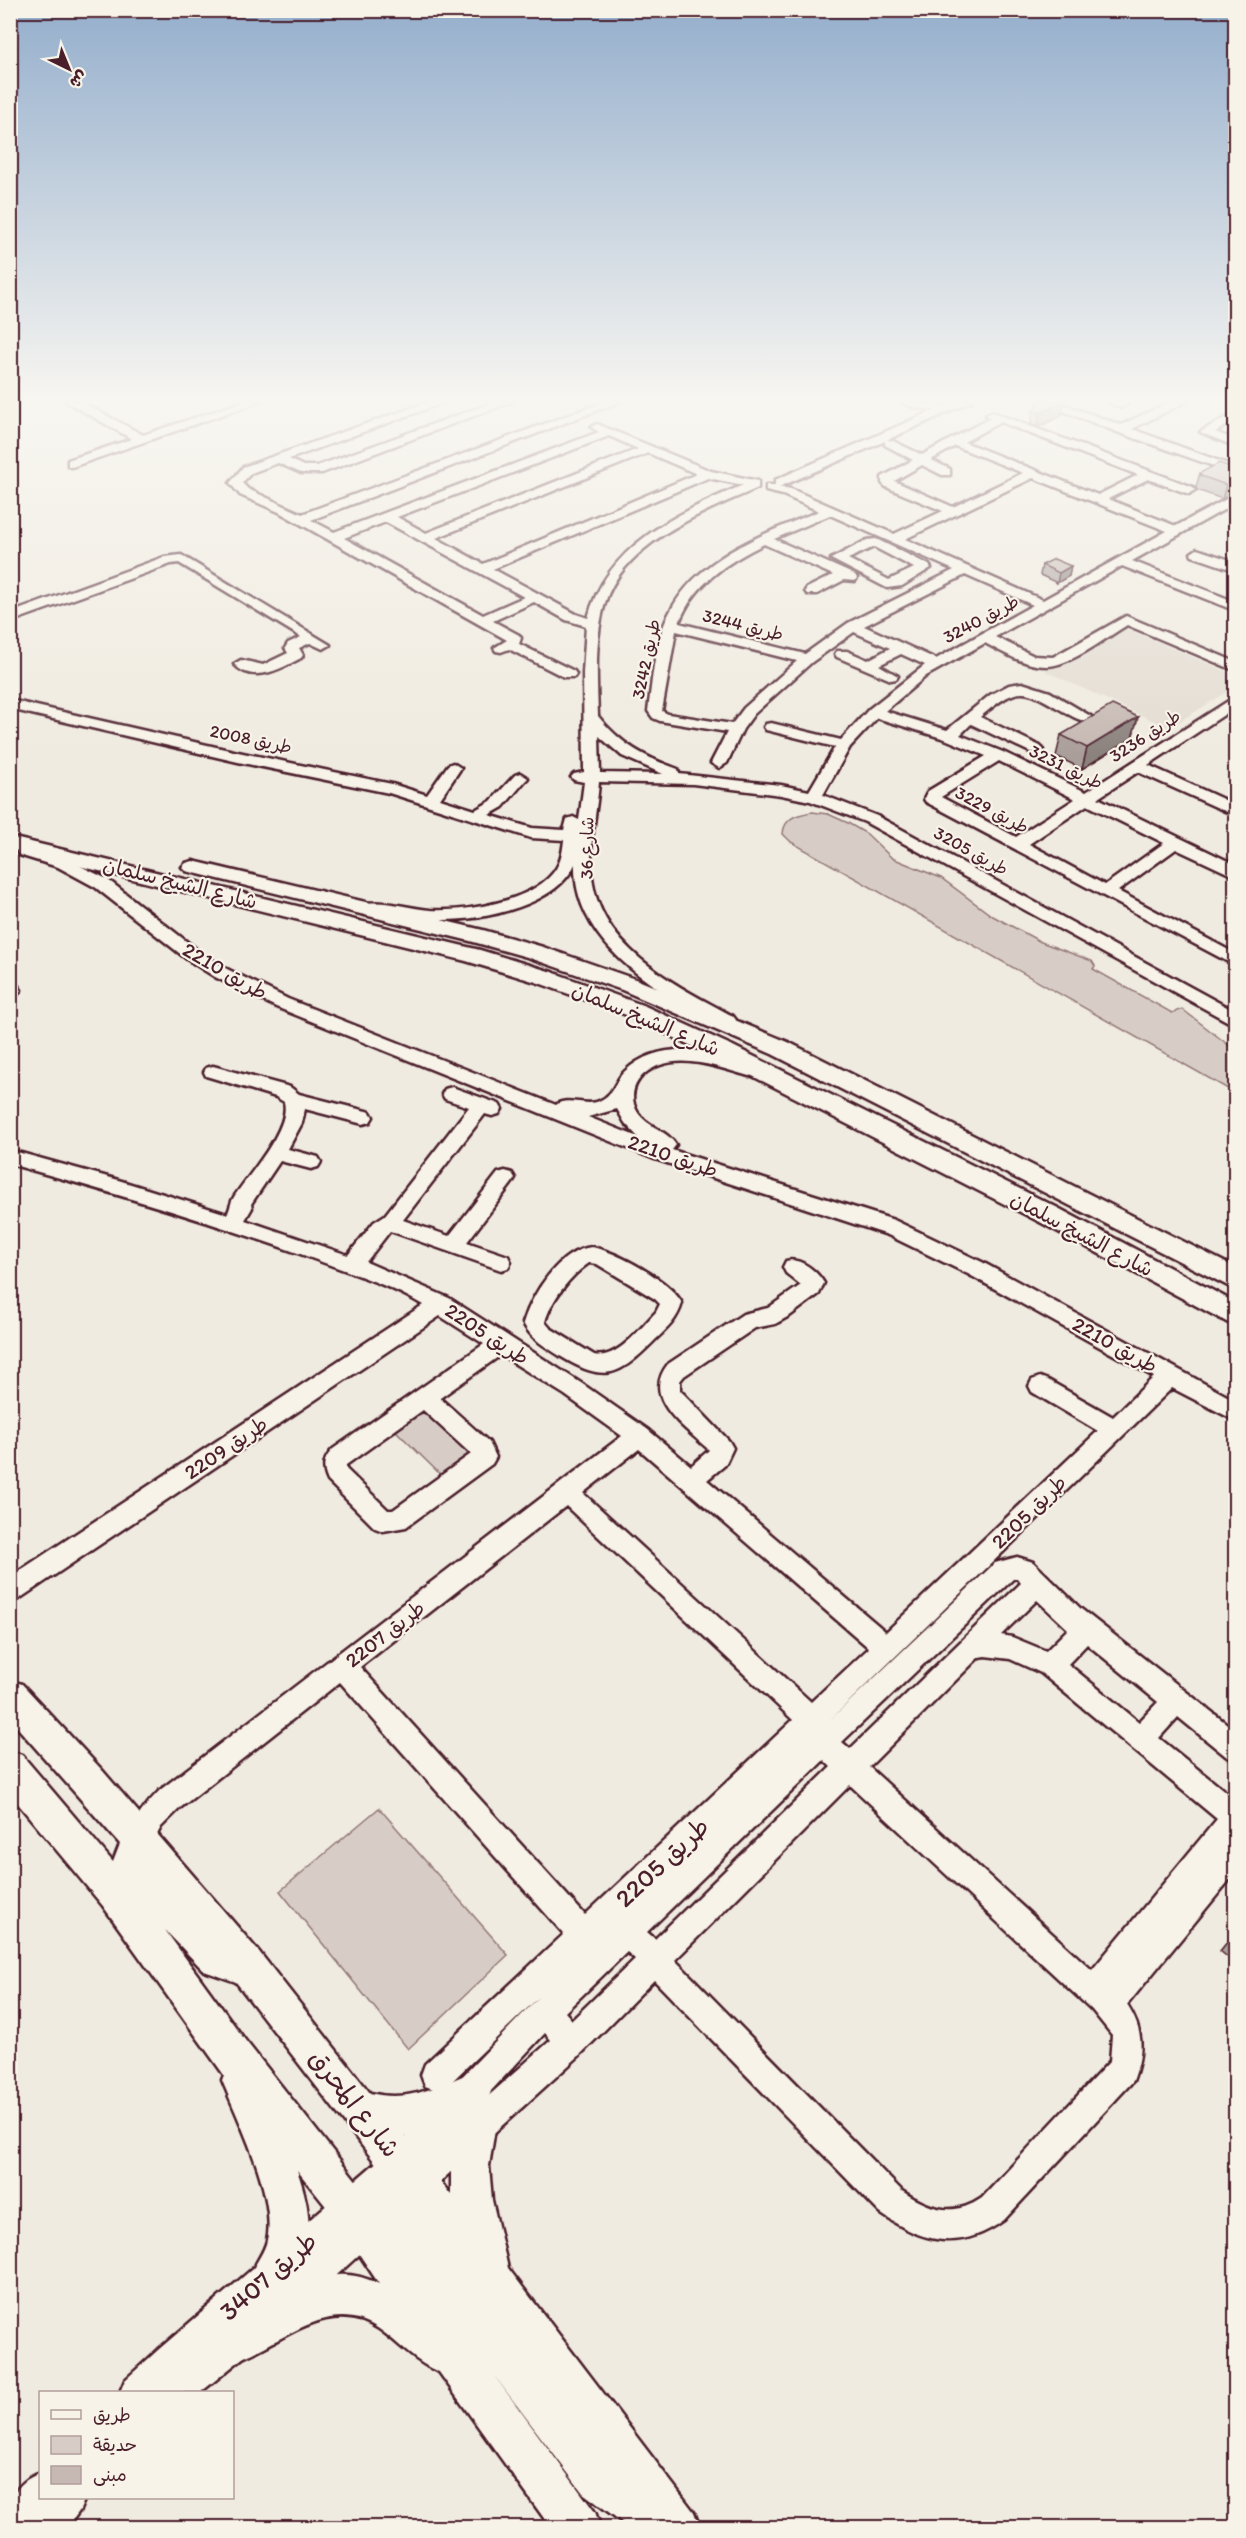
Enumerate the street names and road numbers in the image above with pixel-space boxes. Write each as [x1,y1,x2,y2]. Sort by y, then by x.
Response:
street label: طريق 3240 [939,590,1023,648]
street label: طريق 3244 [700,604,786,646]
street label: طريق 3242 [627,617,665,701]
street label: طريق 3236 [1105,705,1185,767]
street label: طريق 2008 [208,720,294,758]
street label: طريق 3231 [1026,740,1106,794]
street label: طريق 3229 [952,782,1032,838]
street label: شارع 36 [575,817,600,879]
street label: طريق 3205 [930,822,1012,880]
street label: شارع الشيخ سلمان [100,851,260,917]
street label: طريق 2210 [178,936,272,1005]
street label: شارع الشيخ سلمان [567,976,724,1064]
street label: طريق 2210 [625,1128,721,1183]
street label: شارع الشيخ سلمان [1005,1185,1158,1284]
street label: طريق 2205 [441,1297,534,1370]
street label: طريق 2210 [1068,1311,1162,1378]
street label: طريق 2209 [179,1411,272,1484]
street label: طريق 2205 [986,1470,1071,1554]
street label: طريق 2207 [340,1595,430,1672]
street label: طريق 2205 [608,1810,716,1914]
street label: شارع المحرق [301,2042,407,2165]
street label: طريق 3407 [213,2225,323,2327]

